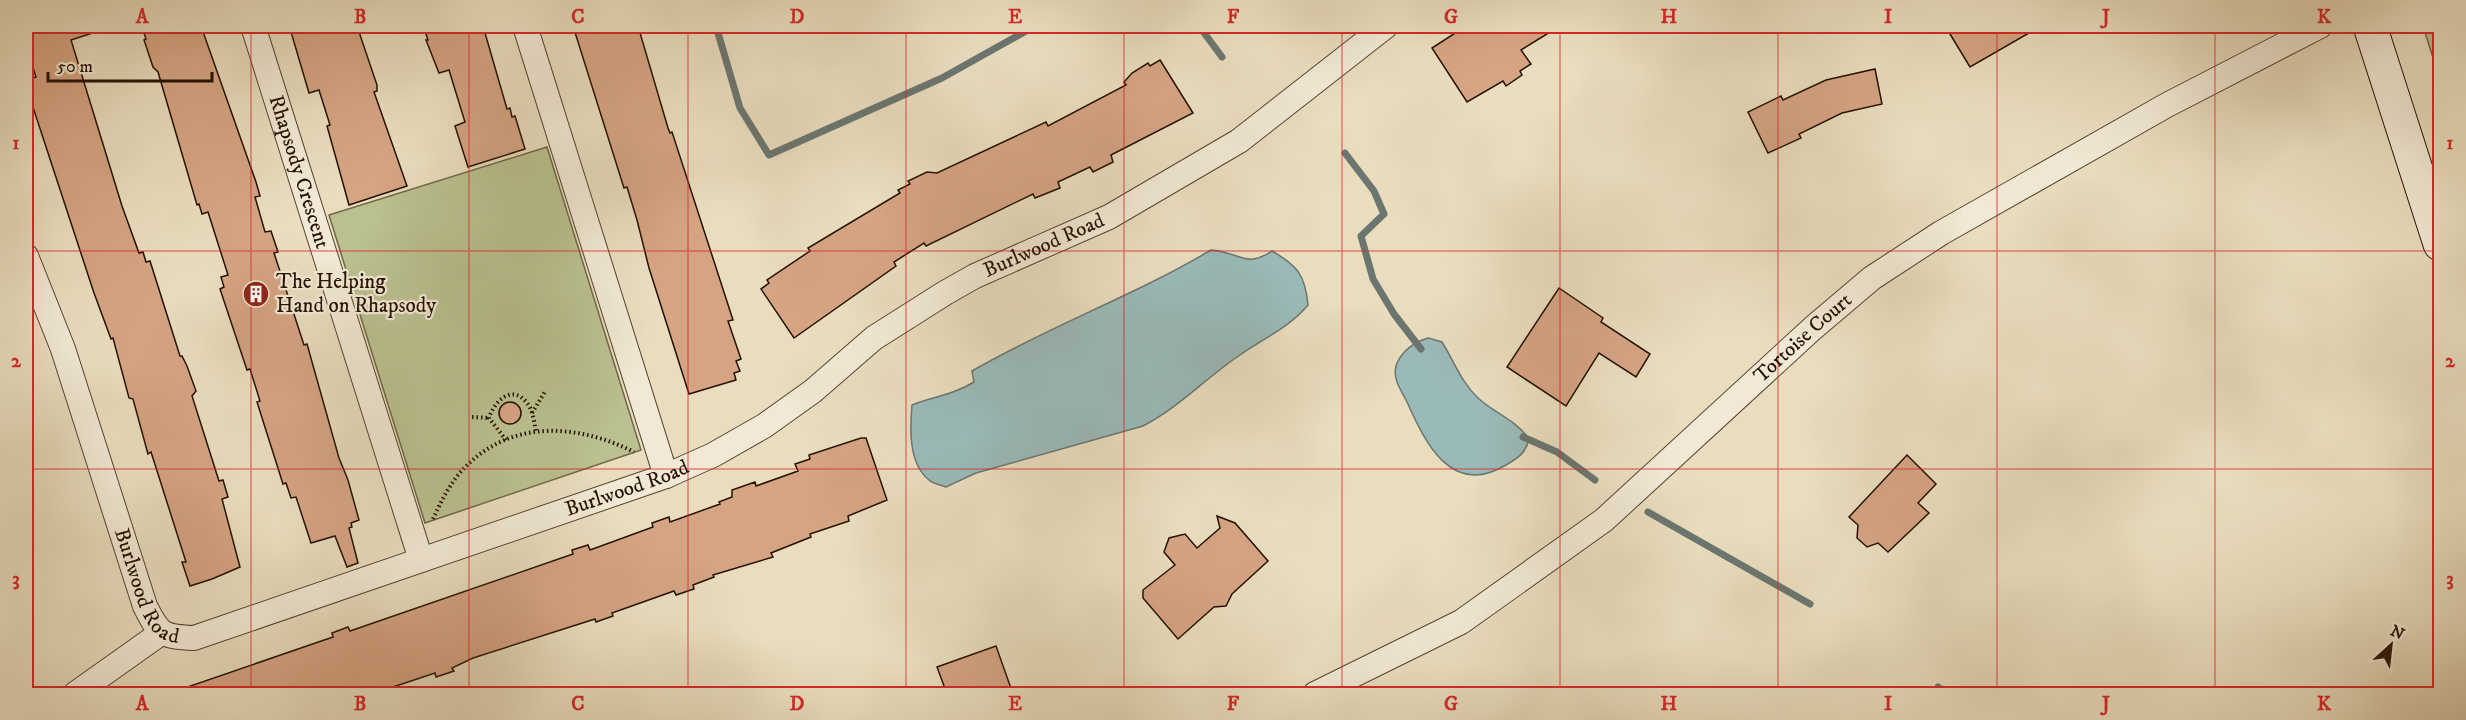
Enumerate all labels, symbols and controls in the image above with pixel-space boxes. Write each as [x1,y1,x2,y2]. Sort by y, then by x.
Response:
text: A [135,5,150,30]
text: B [354,5,366,30]
text: C [571,5,585,30]
text: D [790,5,805,30]
text: E [1008,5,1022,30]
text: F [1227,5,1240,30]
text: G [1444,5,1458,30]
text: H [1661,5,1678,30]
text: I [1884,5,1892,30]
text: J [2100,5,2110,30]
text: K [2317,5,2332,30]
scale bar [48,45,212,83]
text: 50 m [57,56,93,78]
street label: Rhapsody Crescent [263,92,335,252]
text: 1 [12,131,20,156]
text: 1 [2446,131,2454,156]
street label: Burlwood Road [979,207,1109,284]
place label: The Helping Hand on Rhapsody [276,269,437,319]
building icon: The Helping Hand on Rhapsody [241,279,271,309]
street label: Tortoise Court [1748,287,1858,389]
text: 2 [11,349,22,374]
text: 2 [2445,349,2456,374]
street label: Burlwood Road [562,454,694,523]
street label: Burlwood Road [108,525,182,650]
text: 3 [12,567,20,592]
text: 3 [2446,567,2454,592]
north arrow [2361,615,2421,675]
text: N [2387,621,2408,644]
text: A [135,692,150,717]
text: B [354,692,366,717]
text: C [571,692,585,717]
text: D [790,692,805,717]
text: E [1008,692,1022,717]
text: F [1227,692,1240,717]
text: G [1444,692,1458,717]
text: H [1661,692,1678,717]
text: I [1884,692,1892,717]
text: J [2100,692,2110,717]
text: K [2317,692,2332,717]

